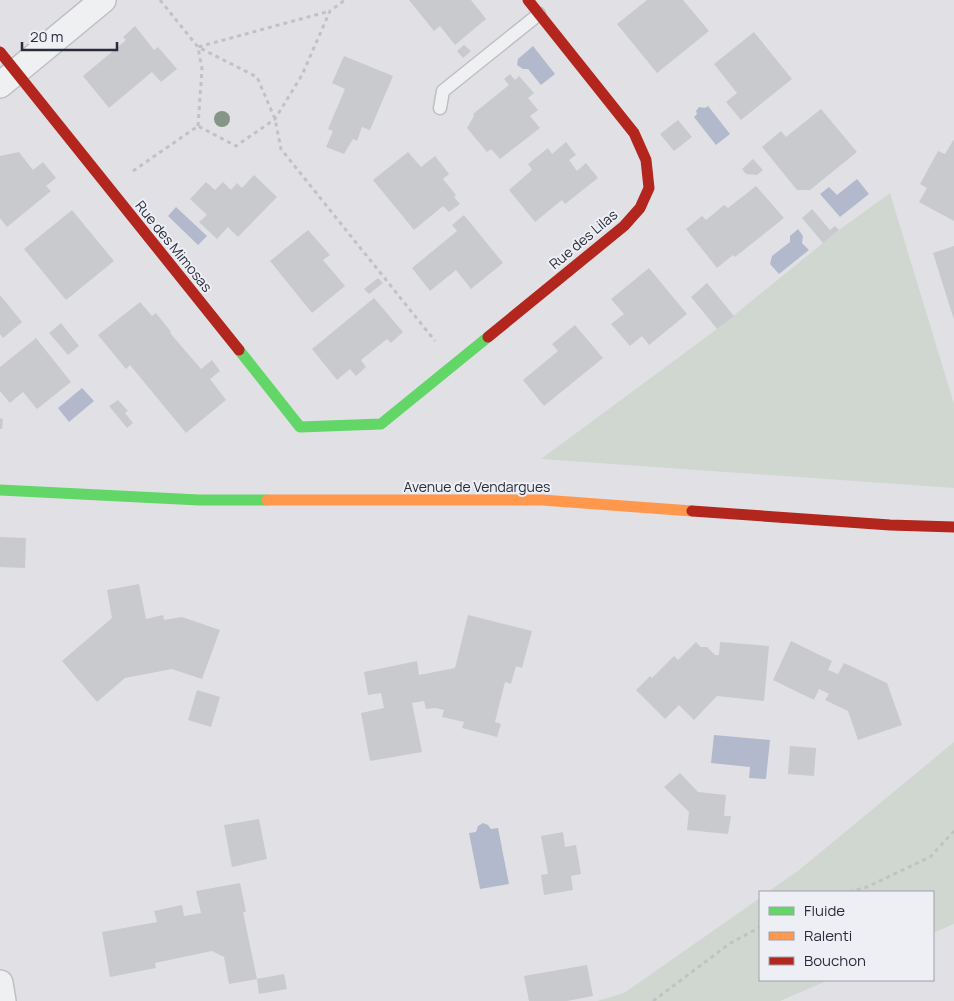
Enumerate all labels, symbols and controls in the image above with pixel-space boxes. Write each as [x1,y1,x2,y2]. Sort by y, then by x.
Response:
scale bar [22,20,118,52]
text: 20 m [30,26,63,47]
street label: Rue des Mimosas [131,196,217,296]
street label: Rue des Lilas [545,205,621,273]
street label: Avenue de Vendargues [404,477,550,496]
legend [759,891,934,981]
text: Fluide [804,900,845,921]
text: Ralenti [804,925,852,946]
text: Bouchon [804,950,866,971]

